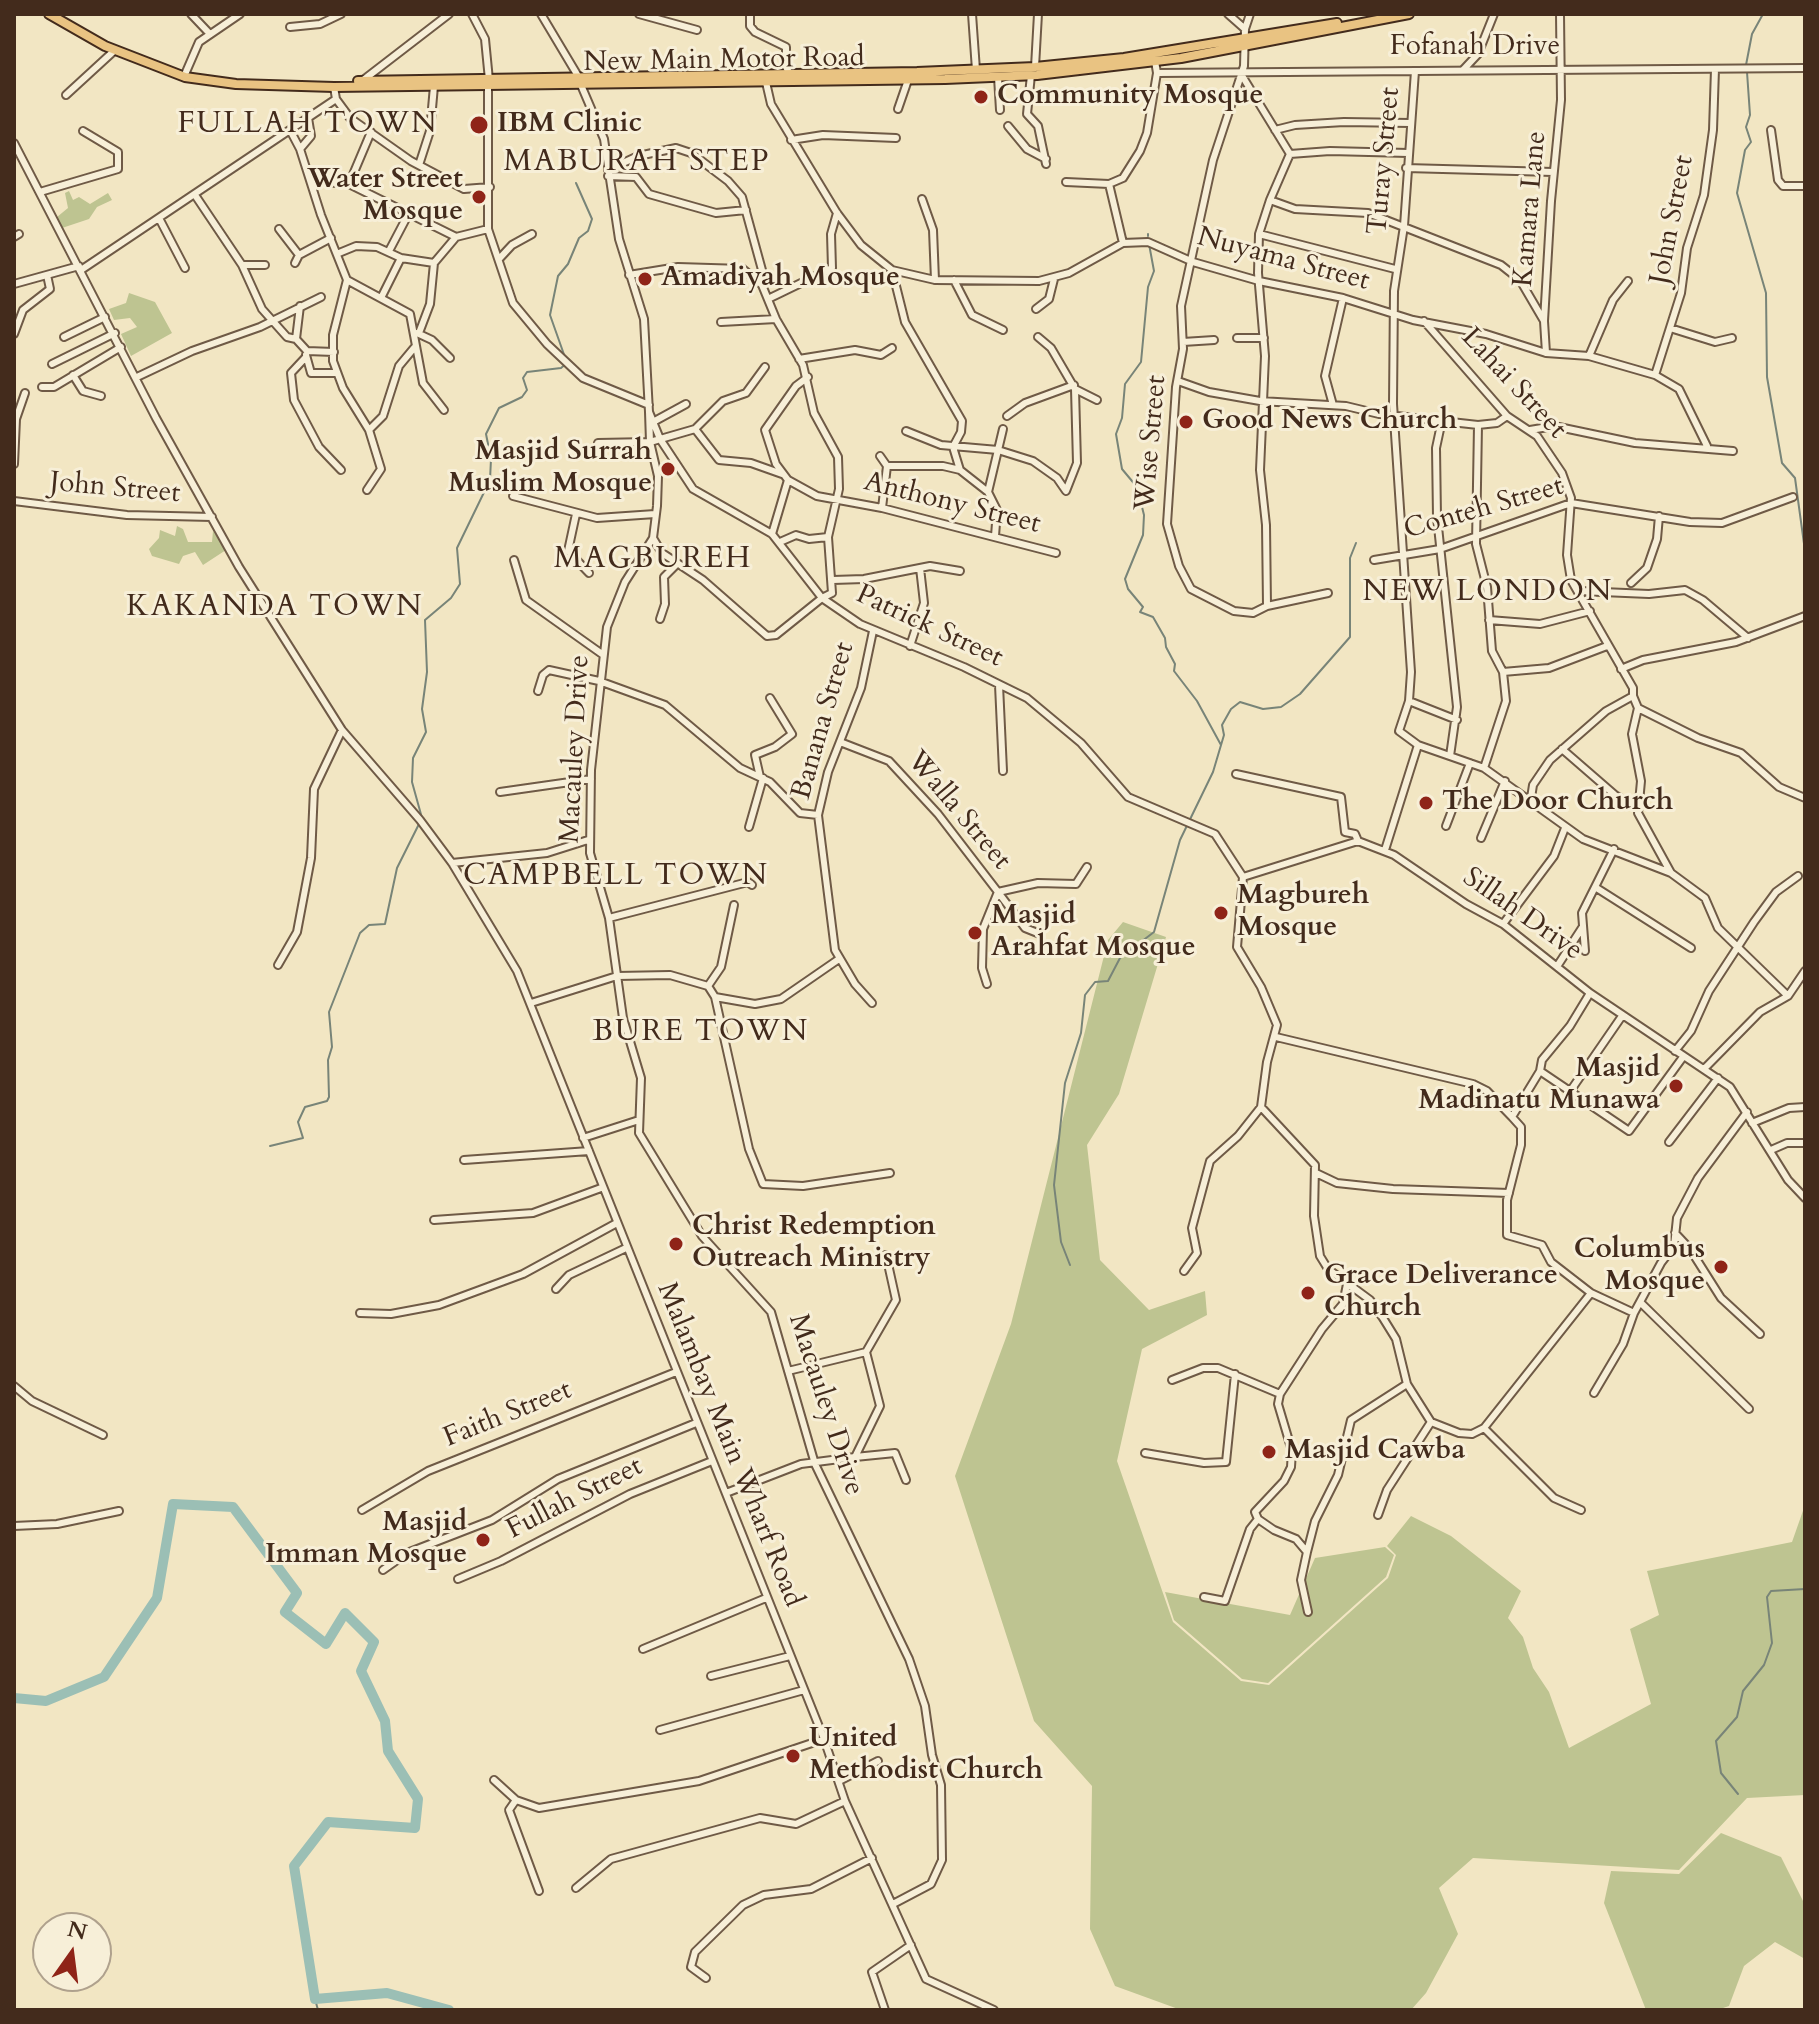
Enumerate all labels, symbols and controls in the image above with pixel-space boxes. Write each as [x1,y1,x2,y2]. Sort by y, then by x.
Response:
street label: Fofanah Drive [1390,31,1560,65]
street label: New Main Motor Road [583,42,865,80]
place label: Community Mosque [997,80,1263,114]
street label: Turay Street [1362,86,1408,236]
marker: Community Mosque [972,88,990,106]
district label: FULLAH TOWN [177,107,439,143]
place label: IBM Clinic [497,108,642,142]
marker: IBM Clinic [468,114,490,136]
street label: Kamara Lane [1507,130,1555,288]
district label: MABURAH STEP [503,145,771,181]
street label: John Street [1644,153,1702,287]
place label: Water Street Mosque [307,164,463,230]
marker: Water Street Mosque [470,188,488,206]
street label: Nuyama Street [1193,221,1373,299]
place label: Amadiyah Mosque [661,262,900,296]
marker: Amadiyah Mosque [636,270,654,288]
street label: Lahai Street [1453,322,1573,446]
street label: Wise Street [1129,374,1175,512]
place label: Good News Church [1202,405,1457,439]
marker: Good News Church [1177,413,1195,431]
place label: Masjid Surrah Muslim Mosque [448,436,652,502]
marker: Masjid Surrah Muslim Mosque [659,460,677,478]
street label: Anthony Street [860,466,1044,542]
street label: John Street [48,467,182,511]
street label: Conteh Street [1400,470,1568,548]
district label: MAGBUREH [554,542,752,578]
district label: NEW LONDON [1363,575,1613,611]
street label: Patrick Street [850,578,1008,676]
district label: KAKANDA TOWN [126,590,424,626]
street label: Banana Street [786,638,862,804]
street label: Macauley Drive [554,654,598,844]
street label: Walla Street [899,745,1017,877]
place label: The Door Church [1442,786,1673,820]
marker: The Door Church [1417,794,1435,812]
district label: CAMPBELL TOWN [463,859,769,895]
street label: Sillah Drive [1455,861,1589,969]
place label: Magbureh Mosque [1237,880,1369,946]
place label: Masjid Arahfat Mosque [991,900,1196,966]
marker: Magbureh Mosque [1212,904,1230,922]
marker: Masjid Arahfat Mosque [966,924,984,942]
district label: BURE TOWN [593,1015,809,1051]
place label: Masjid Madinatu Munawa [1418,1053,1660,1119]
marker: Masjid Madinatu Munawa [1667,1077,1685,1095]
place label: Christ Redemption Outreach Ministry [692,1211,936,1277]
place label: Columbus Mosque [1574,1234,1705,1300]
marker: Christ Redemption Outreach Ministry [667,1235,685,1253]
marker: Columbus Mosque [1712,1258,1730,1276]
place label: Grace Deliverance Church [1324,1260,1558,1326]
street label: Malambay Main Wharf Road [648,1278,810,1612]
marker: Grace Deliverance Church [1299,1284,1317,1302]
street label: Macauley Drive [780,1310,870,1500]
street label: Faith Street [439,1374,577,1456]
place label: Masjid Cawba [1285,1435,1465,1469]
marker: Masjid Cawba [1260,1443,1278,1461]
street label: Fullah Street [501,1450,649,1548]
place label: Masjid Imman Mosque [265,1507,467,1573]
marker: Masjid Imman Mosque [474,1531,492,1549]
place label: United Methodist Church [809,1723,1043,1789]
marker: United Methodist Church [784,1747,802,1765]
north arrow [32,1912,112,1992]
text: N [64,1914,90,1948]

